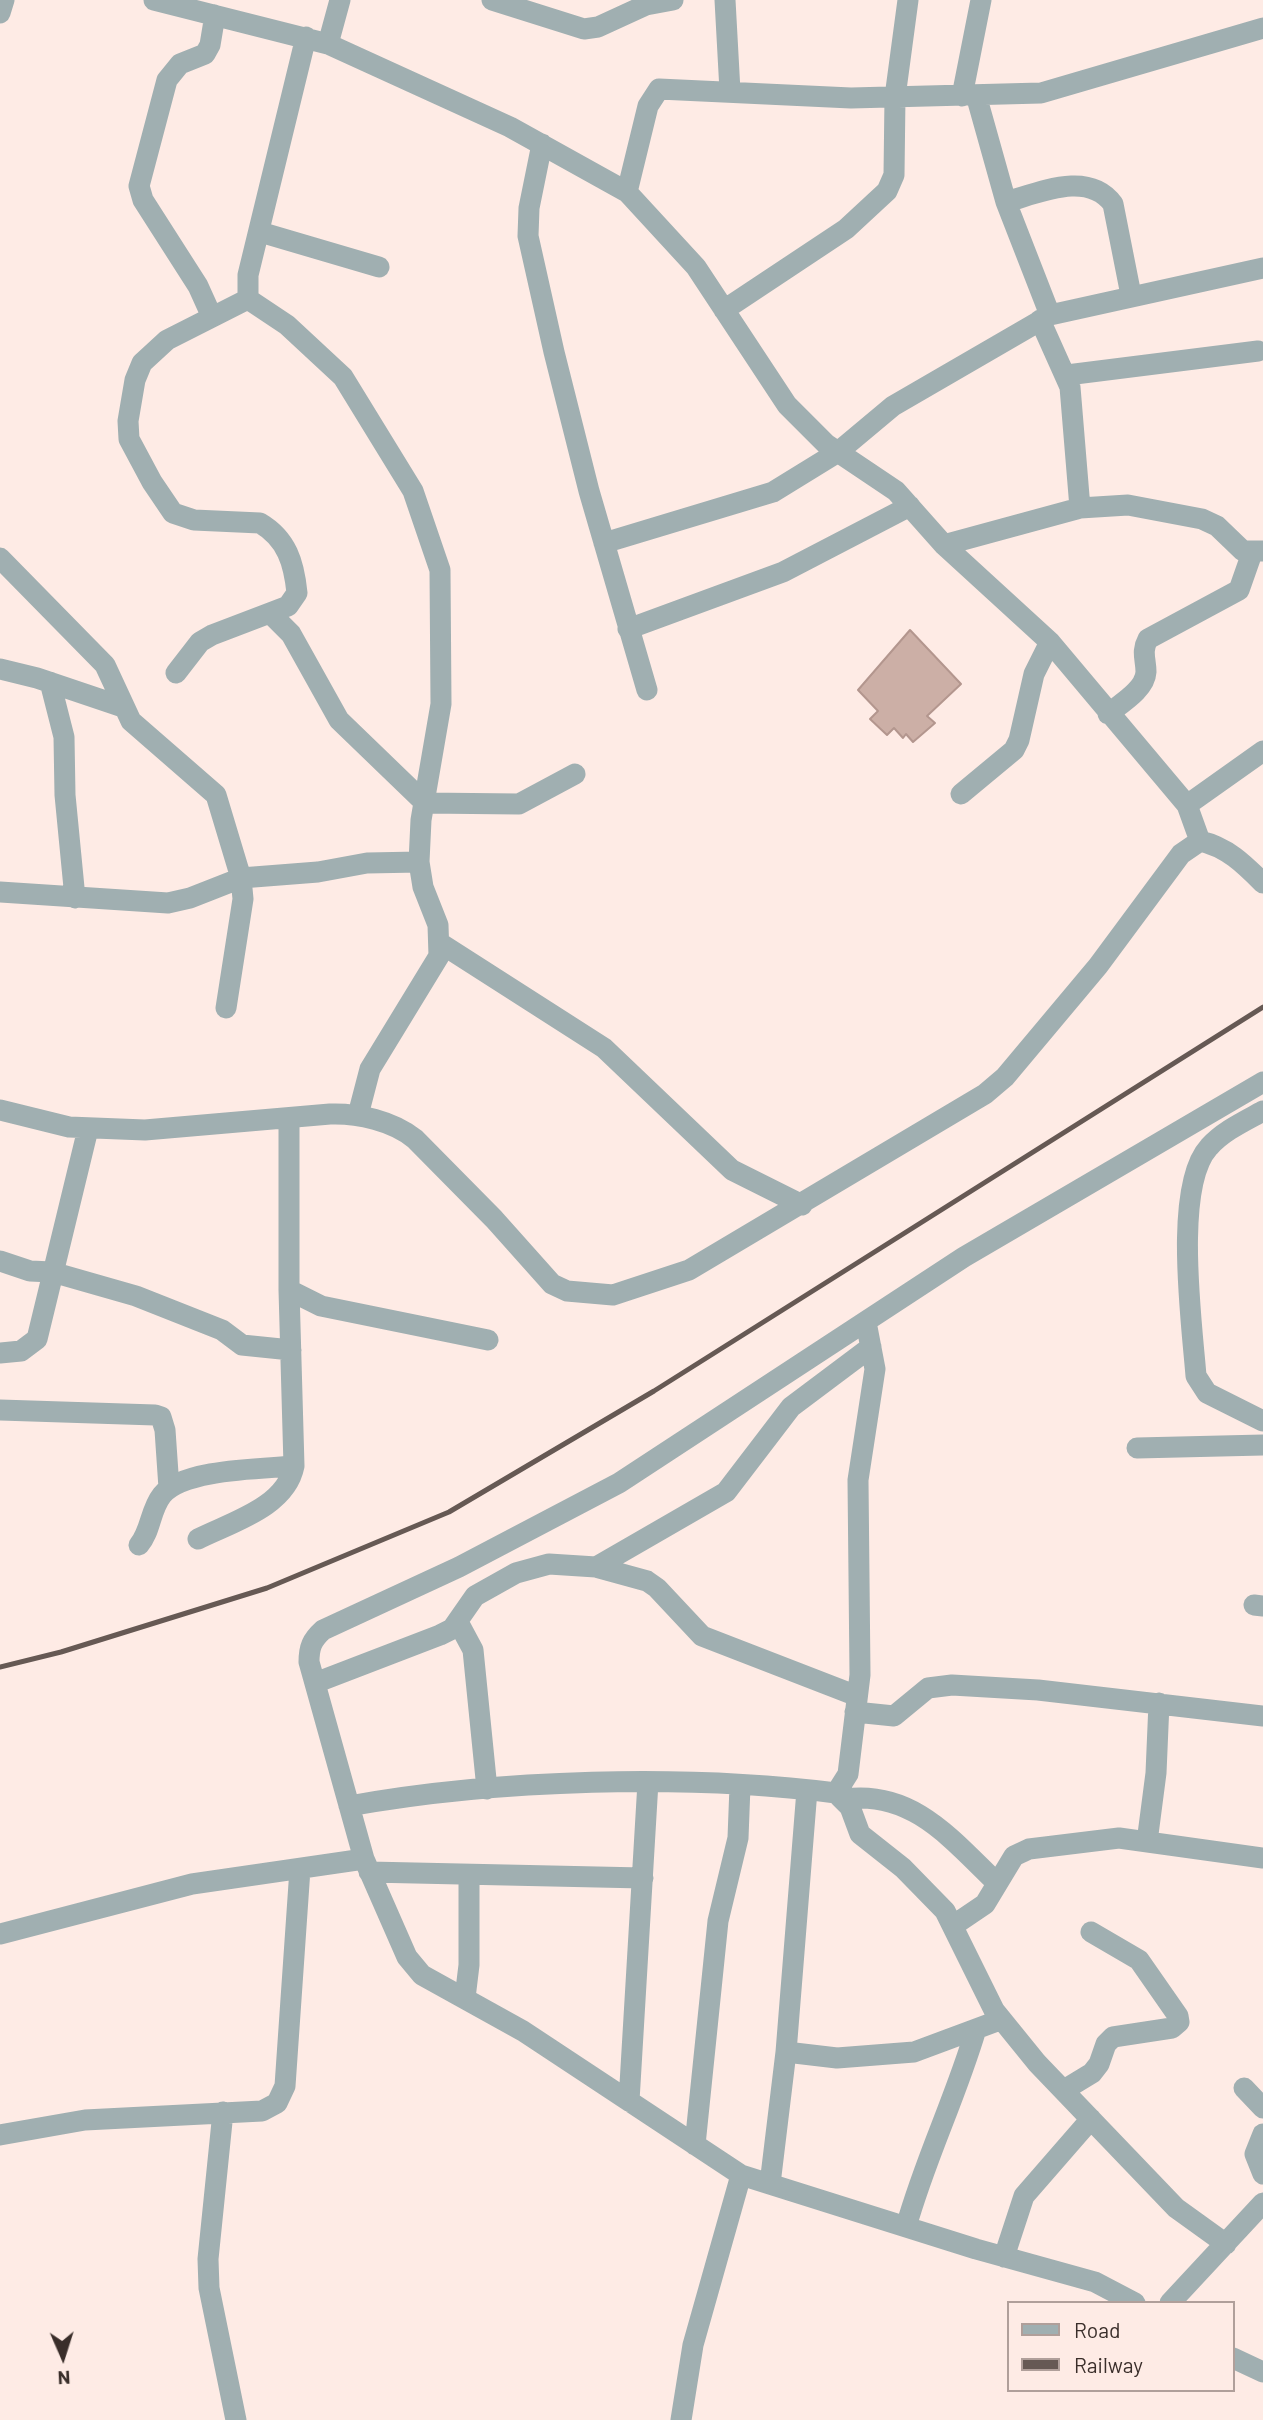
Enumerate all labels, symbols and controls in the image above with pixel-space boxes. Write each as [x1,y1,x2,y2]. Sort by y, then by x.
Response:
legend [1007,2301,1235,2392]
text: Road [1074,2317,1120,2342]
north arrow [28,2322,98,2392]
text: Railway [1074,2352,1143,2377]
text: N [57,2367,71,2390]

